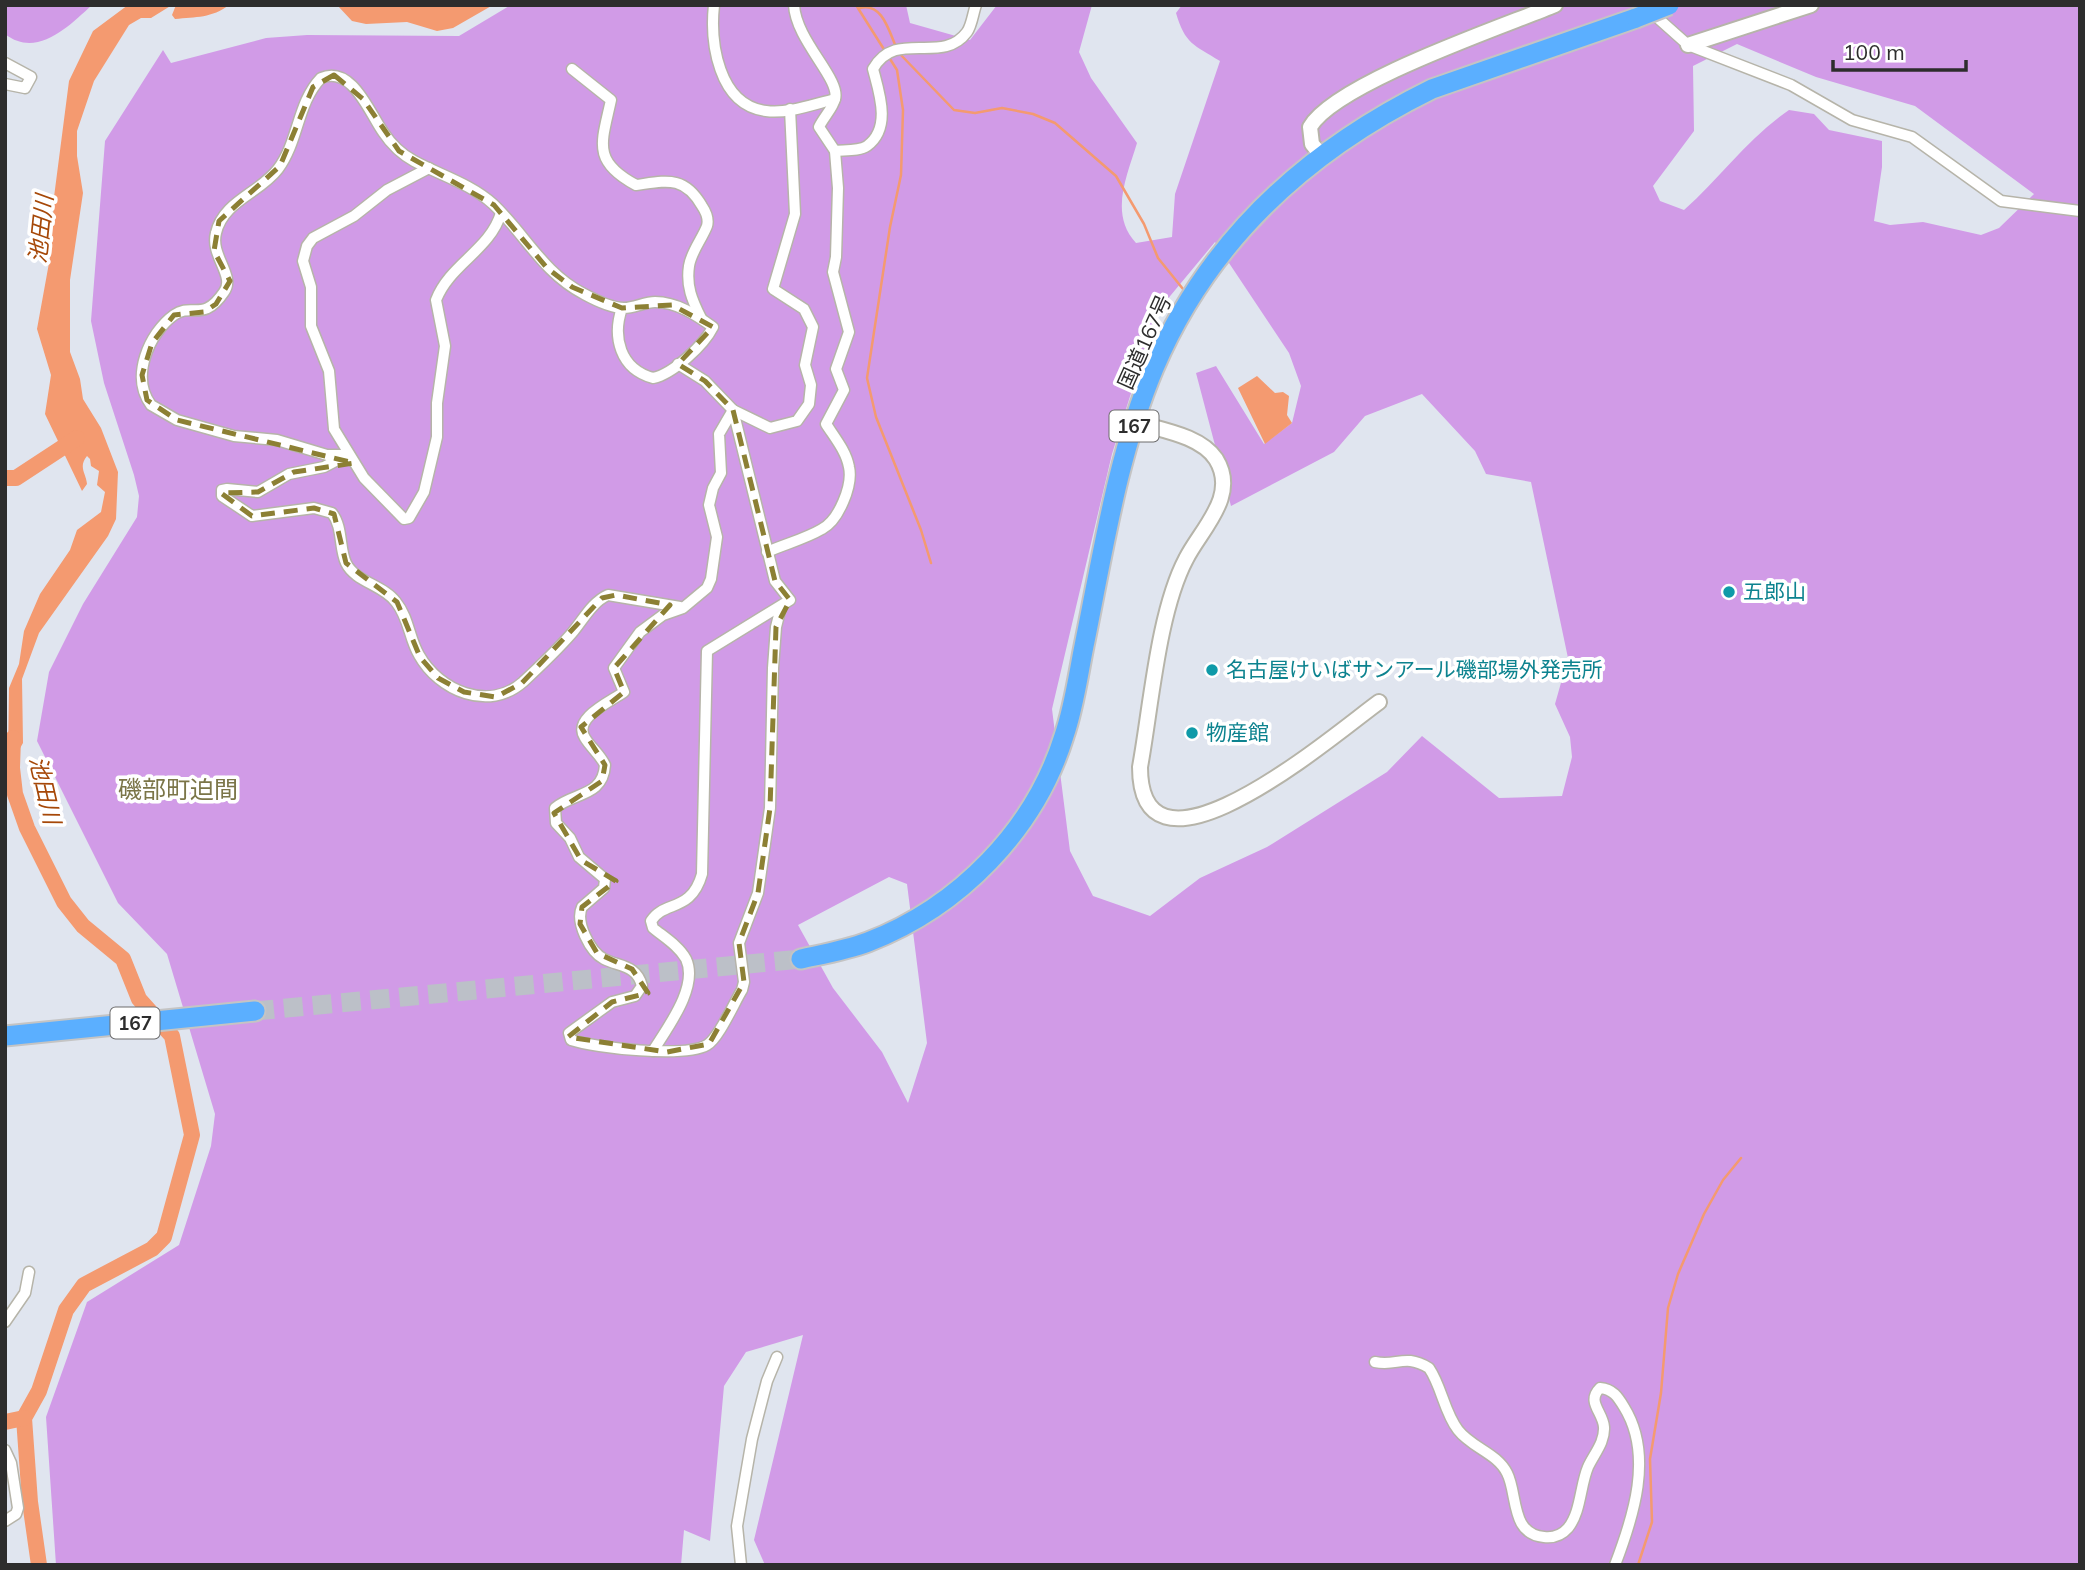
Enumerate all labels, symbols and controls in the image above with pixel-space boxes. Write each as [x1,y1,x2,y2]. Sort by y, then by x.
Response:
scale bar [1833,28,1966,72]
text: 100 m [1843,39,1905,65]
water label: 池田川 [22,190,59,265]
street label: 国道167号 [1112,290,1176,393]
road number: 167 [1110,410,1158,442]
place label: 五郎山 [1743,578,1806,604]
marker: 五郎山 [1721,584,1737,600]
place label: 名古屋けいばサンアール磯部場外発売所 [1226,656,1603,682]
marker: 名古屋けいばサンアール磯部場外発売所 [1204,662,1220,678]
place label: 物産館 [1206,719,1269,745]
marker: 物産館 [1184,725,1200,741]
water label: 池田川 [24,753,68,830]
district label: 磯部町迫間 [118,774,238,804]
road number: 167 [110,1007,160,1038]

